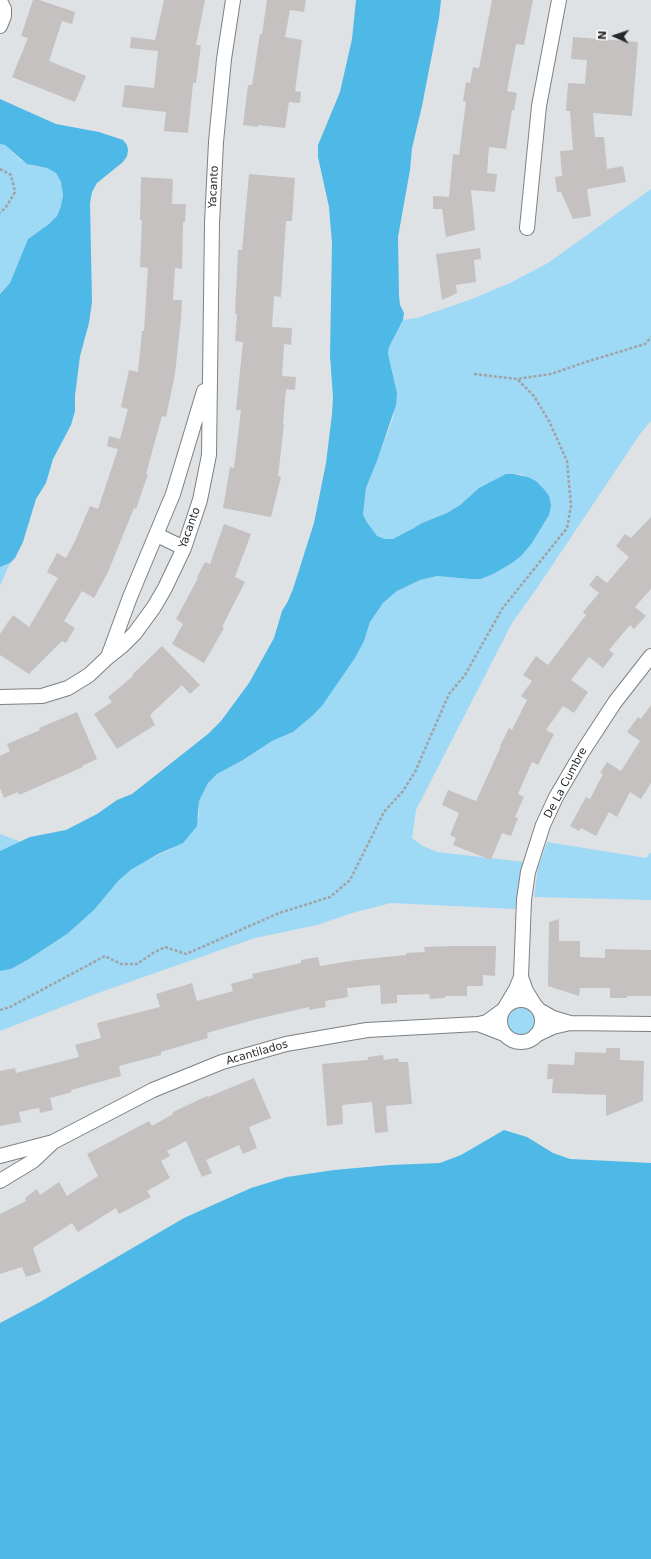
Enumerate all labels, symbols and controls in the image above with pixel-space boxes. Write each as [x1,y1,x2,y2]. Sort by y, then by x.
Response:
north arrow [595,16,635,56]
text: N [596,30,609,40]
street label: Yacanto [206,165,222,209]
street label: Yacanto [176,506,204,550]
street label: De La Cumbre [542,745,590,821]
street label: Acantilados [225,1038,289,1068]

